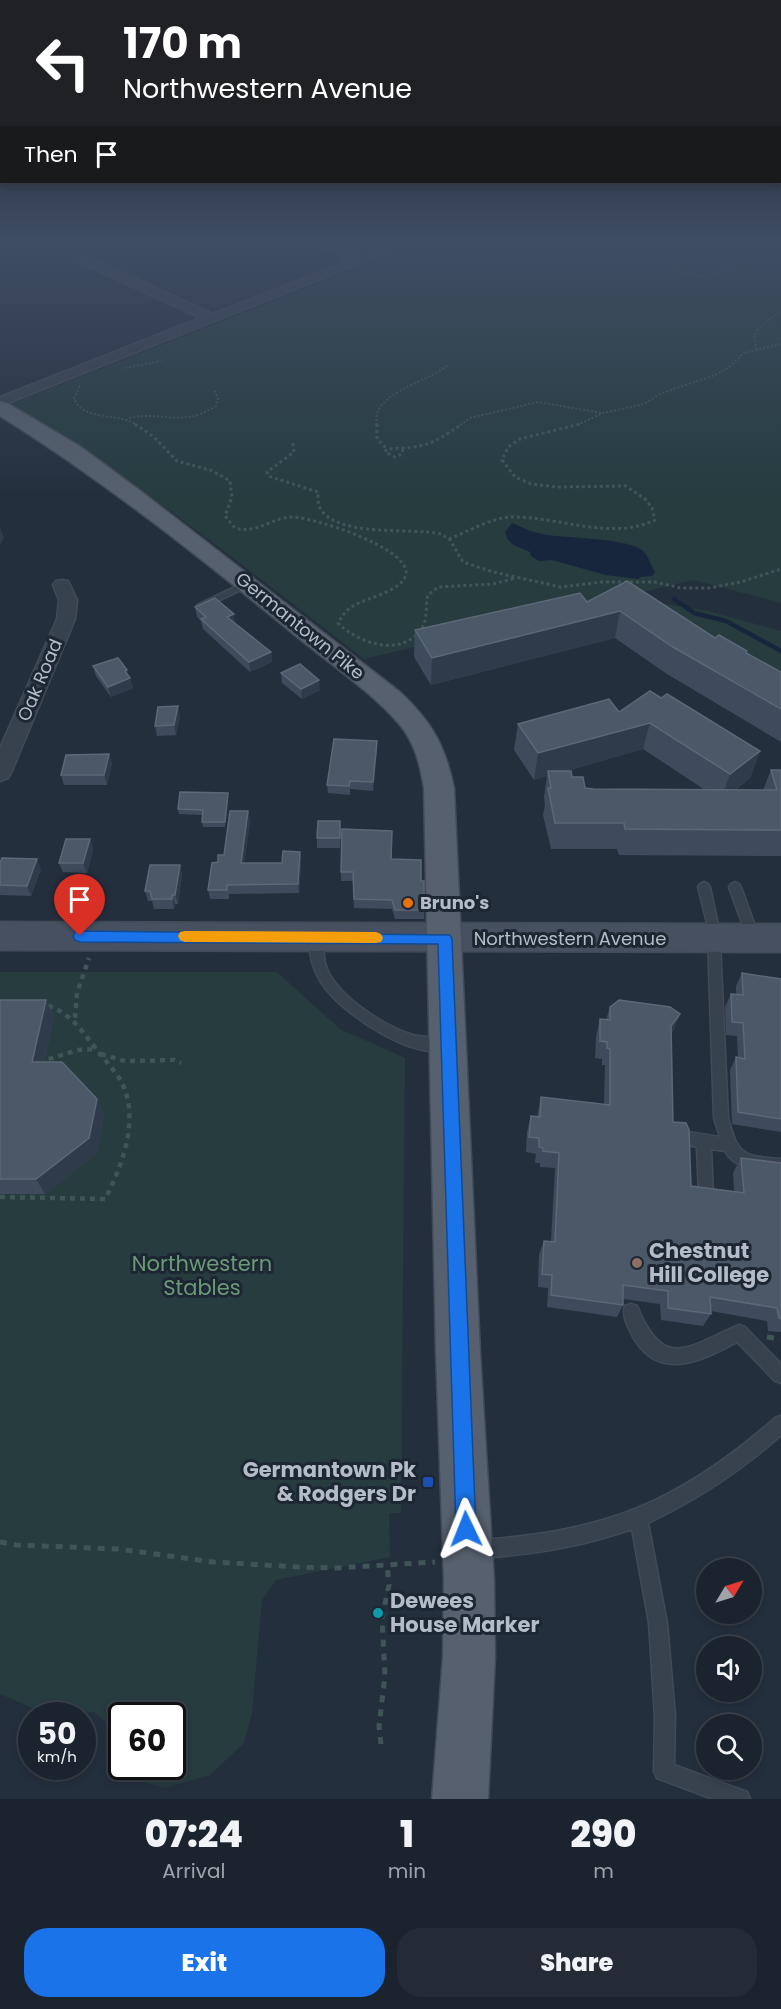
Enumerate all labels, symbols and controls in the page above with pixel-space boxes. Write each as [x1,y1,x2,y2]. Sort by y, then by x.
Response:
text: 170 m [123,14,242,73]
icon: left [24,24,102,102]
text: Northwestern Avenue [123,70,412,107]
icon: arrive [90,138,123,171]
text: Then [24,139,78,170]
street label: Germantown Pike [231,566,370,685]
street label: Oak Road [11,635,68,725]
pin [54,874,105,936]
icon: arrive [63,883,96,916]
place label: Bruno's [420,890,489,915]
marker: Bruno's [401,896,415,910]
street label: Northwestern Avenue [474,926,666,951]
place label: Chestnut Hill College [649,1236,769,1289]
park label: Northwestern Stables [132,1249,272,1302]
marker: Chestnut Hill College [630,1256,644,1270]
place label: Germantown Pk & Rodgers Dr [243,1455,416,1508]
marker: Germantown Pk & Rodgers Dr [421,1475,435,1489]
position arrow [434,1497,498,1561]
north arrow [696,1558,762,1624]
map controls [696,1558,762,1780]
place label: Dewees House Marker [390,1586,539,1639]
marker: Dewees House Marker [371,1606,385,1620]
button: sound [696,1636,762,1702]
speed limit sign: 60 [108,1702,186,1780]
text: 50 [37,1712,77,1755]
button: search [696,1714,762,1780]
text: km/h [37,1746,77,1767]
text: 07:24 [145,1809,243,1860]
text: 1 [400,1809,414,1860]
text: 290 [571,1809,637,1860]
text: Arrival [162,1857,225,1885]
text: min [388,1857,426,1885]
text: m [593,1857,614,1885]
button: Exit [24,1928,385,1997]
button: Share [397,1928,757,1997]

